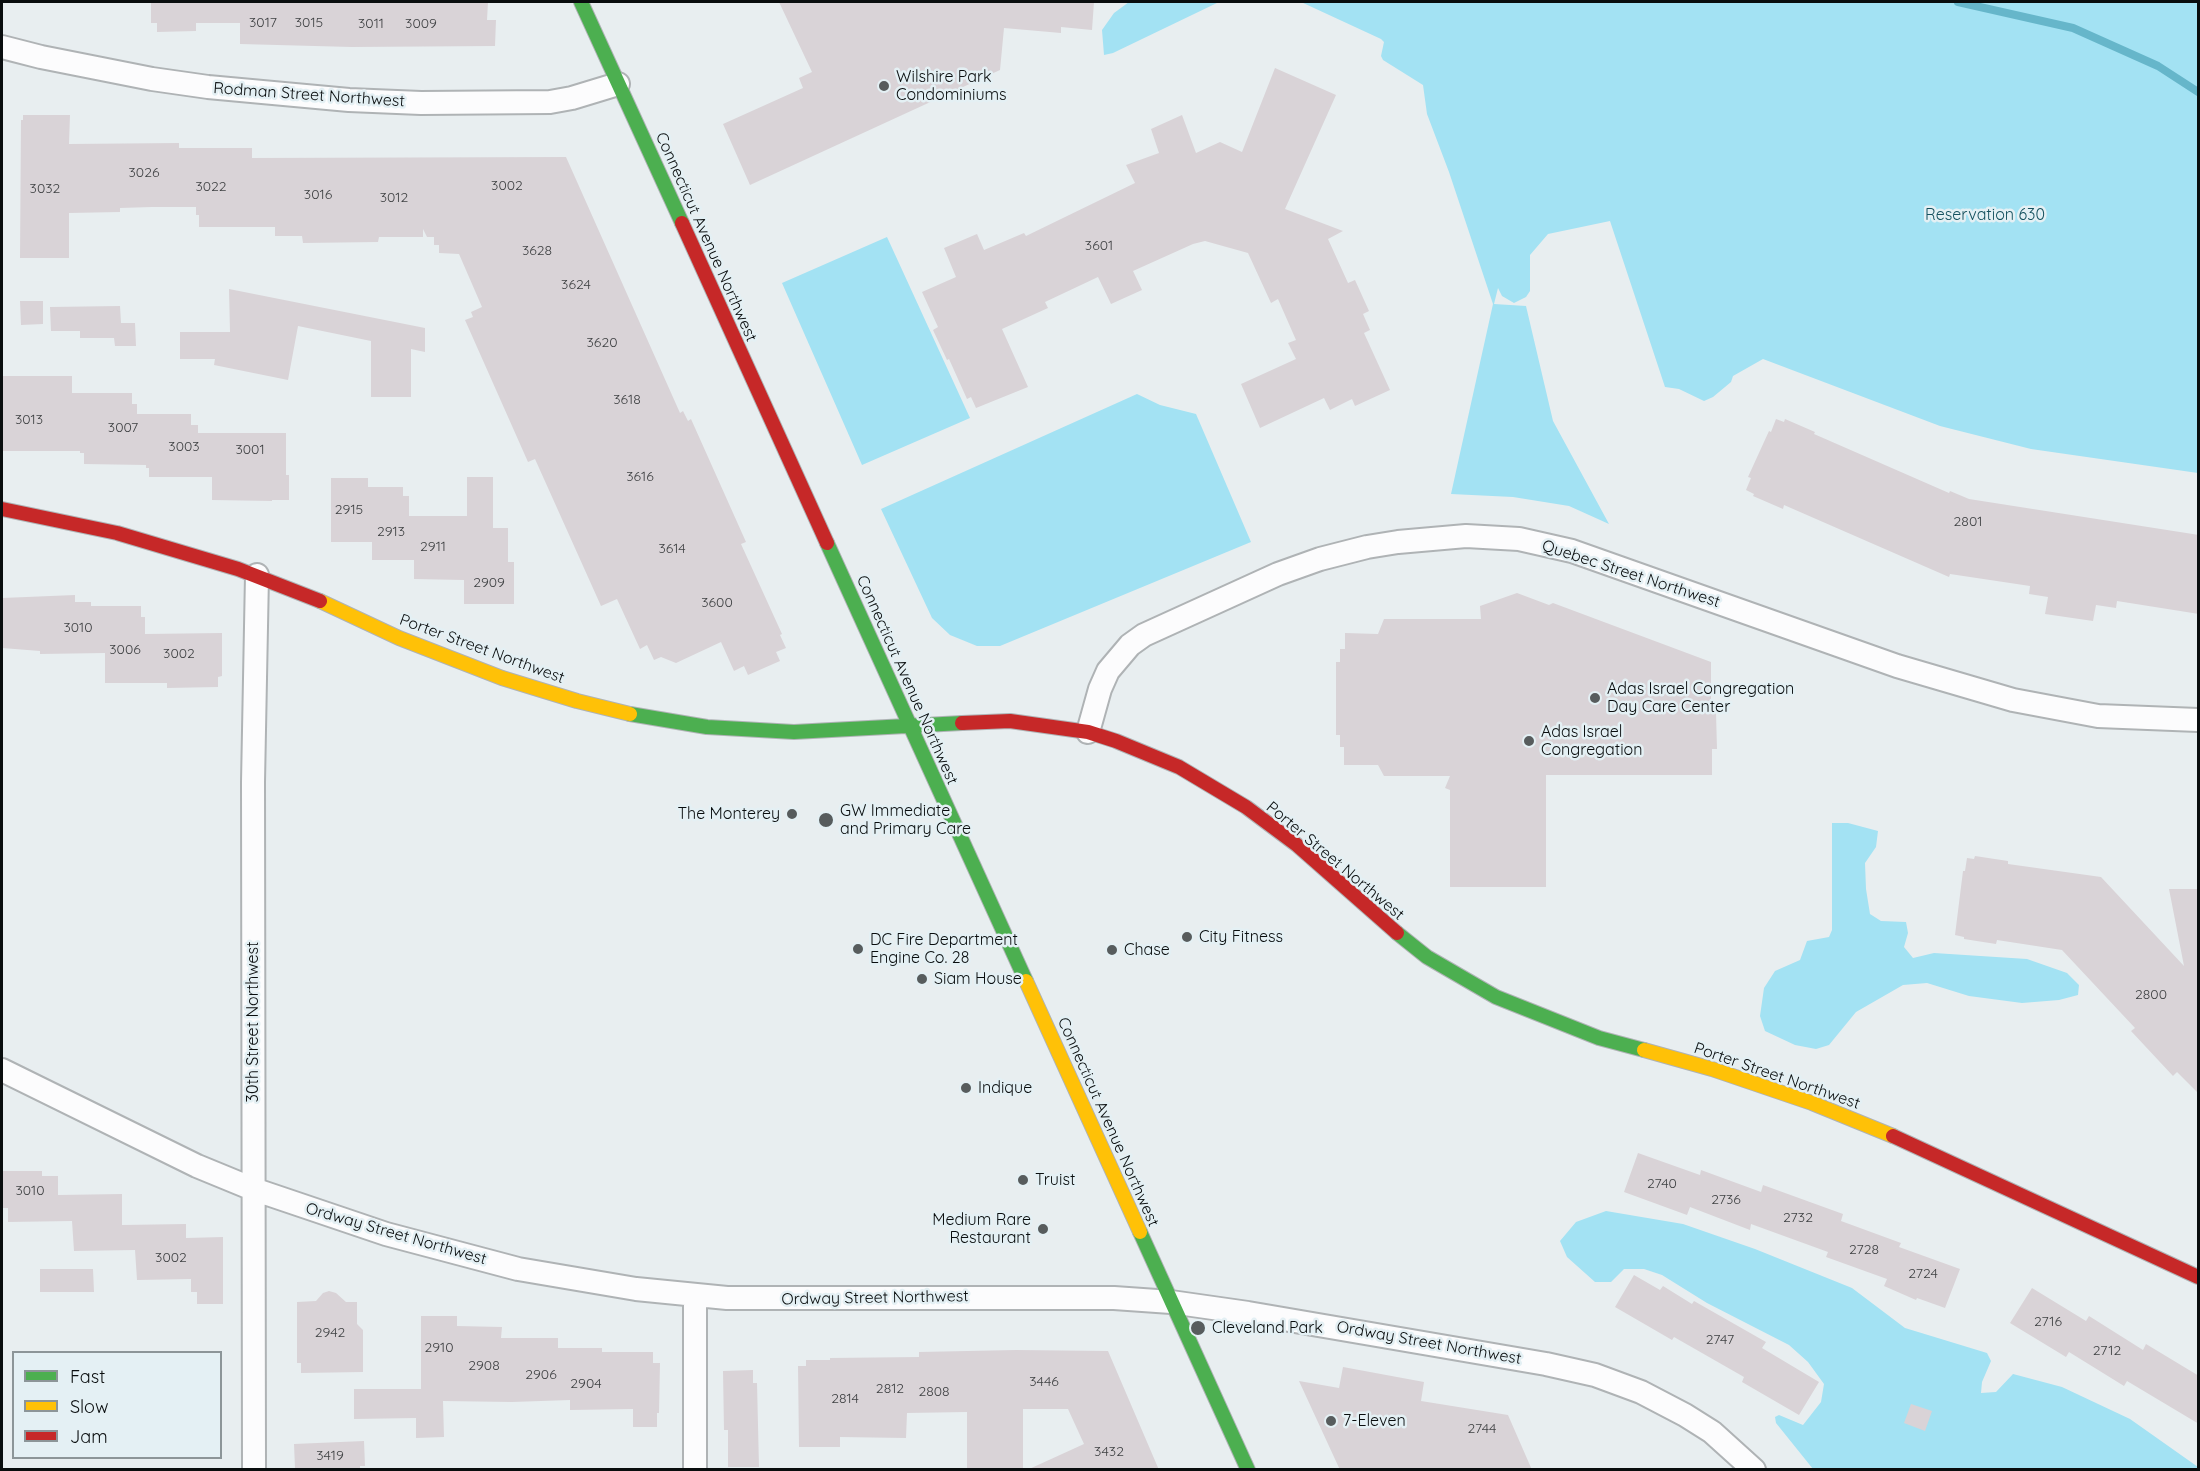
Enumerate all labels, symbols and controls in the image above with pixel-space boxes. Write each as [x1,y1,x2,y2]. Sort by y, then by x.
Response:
house number: 3017 [249,15,277,31]
house number: 3015 [295,15,323,31]
house number: 3011 [358,16,384,32]
house number: 3009 [405,16,437,32]
place label: Wilshire Park Condominiums [896,67,1007,105]
street label: Rodman Street Northwest [213,79,405,111]
marker: Wilshire Park Condominiums [877,79,891,93]
street label: Connecticut Avenue Northwest [651,129,761,345]
house number: 3026 [129,165,159,181]
house number: 3002 [491,178,523,194]
house number: 3022 [195,179,227,195]
house number: 3032 [30,181,60,197]
house number: 3016 [304,187,332,203]
house number: 3012 [380,190,408,206]
park label: Reservation 630 [1925,205,2045,225]
house number: 3601 [1085,238,1113,254]
house number: 3628 [522,243,552,259]
house number: 3624 [561,277,591,293]
house number: 3620 [587,335,617,351]
house number: 3618 [613,392,641,408]
house number: 3013 [15,412,43,428]
house number: 3007 [108,420,138,436]
house number: 3003 [168,439,200,455]
house number: 3001 [235,442,265,458]
house number: 3616 [626,469,654,485]
house number: 2915 [335,502,363,518]
house number: 2801 [1954,514,1982,530]
house number: 2913 [377,524,405,540]
street label: Quebec Street Northwest [1540,536,1722,612]
house number: 2911 [420,539,446,555]
house number: 3614 [658,541,686,557]
street label: Connecticut Avenue Northwest [852,572,962,788]
house number: 2909 [473,575,505,591]
house number: 3600 [701,595,733,611]
street label: Porter Street Northwest [397,610,567,688]
house number: 3010 [63,620,93,636]
house number: 3006 [109,642,141,658]
house number: 3002 [163,646,195,662]
place label: Adas Israel Congregation Day Care Center [1607,679,1794,717]
marker: Adas Israel Congregation Day Care Center [1588,691,1602,705]
place label: Adas Israel Congregation [1541,722,1642,760]
marker: Adas Israel Congregation [1522,734,1536,748]
street label: Porter Street Northwest [1262,798,1408,924]
place label: GW Immediate and Primary Care [840,801,971,839]
place label: The Monterey [677,804,780,824]
marker: The Monterey [785,807,799,821]
marker: GW Immediate and Primary Care [817,811,835,829]
place label: City Fitness [1199,927,1283,947]
place label: DC Fire Department Engine Co. 28 [870,930,1018,968]
marker: City Fitness [1180,930,1194,944]
place label: Chase [1124,940,1170,960]
street label: 30th Street Northwest [243,942,263,1102]
marker: DC Fire Department Engine Co. 28 [851,942,865,956]
marker: Chase [1105,943,1119,957]
place label: Siam House [934,969,1022,989]
marker: Siam House [915,972,929,986]
house number: 2800 [2135,987,2167,1003]
street label: Connecticut Avenue Northwest [1053,1014,1163,1230]
street label: Porter Street Northwest [1692,1039,1862,1113]
place label: Indique [978,1078,1032,1098]
marker: Indique [959,1081,973,1095]
place label: Truist [1035,1170,1075,1190]
marker: Truist [1016,1173,1030,1187]
house number: 2740 [1647,1176,1677,1192]
house number: 3010 [15,1183,45,1199]
house number: 2736 [1711,1192,1741,1208]
street label: Ordway Street Northwest [303,1199,489,1269]
place label: Medium Rare Restaurant [932,1210,1031,1248]
house number: 2732 [1783,1210,1813,1226]
marker: Medium Rare Restaurant [1036,1222,1050,1236]
house number: 2728 [1849,1242,1879,1258]
house number: 3002 [155,1250,187,1266]
house number: 2724 [1908,1266,1938,1282]
street label: Ordway Street Northwest [781,1287,969,1309]
house number: 2716 [2034,1314,2062,1330]
street label: Ordway Street Northwest [1335,1317,1523,1369]
place label: Cleveland Park [1212,1318,1323,1338]
marker: Cleveland Park [1189,1319,1207,1337]
house number: 2942 [315,1325,345,1341]
house number: 2747 [1706,1332,1734,1348]
house number: 2910 [424,1340,454,1356]
house number: 2712 [2093,1343,2121,1359]
legend [12,1351,222,1459]
house number: 2908 [468,1358,500,1374]
text: Fast [70,1365,105,1388]
house number: 2906 [525,1367,557,1383]
house number: 3446 [1029,1374,1059,1390]
house number: 2904 [570,1376,602,1392]
house number: 2812 [876,1381,904,1397]
house number: 2808 [918,1384,950,1400]
house number: 2814 [831,1391,859,1407]
text: Slow [70,1395,108,1418]
place label: 7-Eleven [1343,1411,1406,1431]
marker: 7-Eleven [1324,1414,1338,1428]
house number: 2744 [1468,1421,1496,1437]
text: Jam [70,1425,108,1448]
house number: 3432 [1094,1444,1124,1460]
house number: 3419 [316,1448,344,1464]

